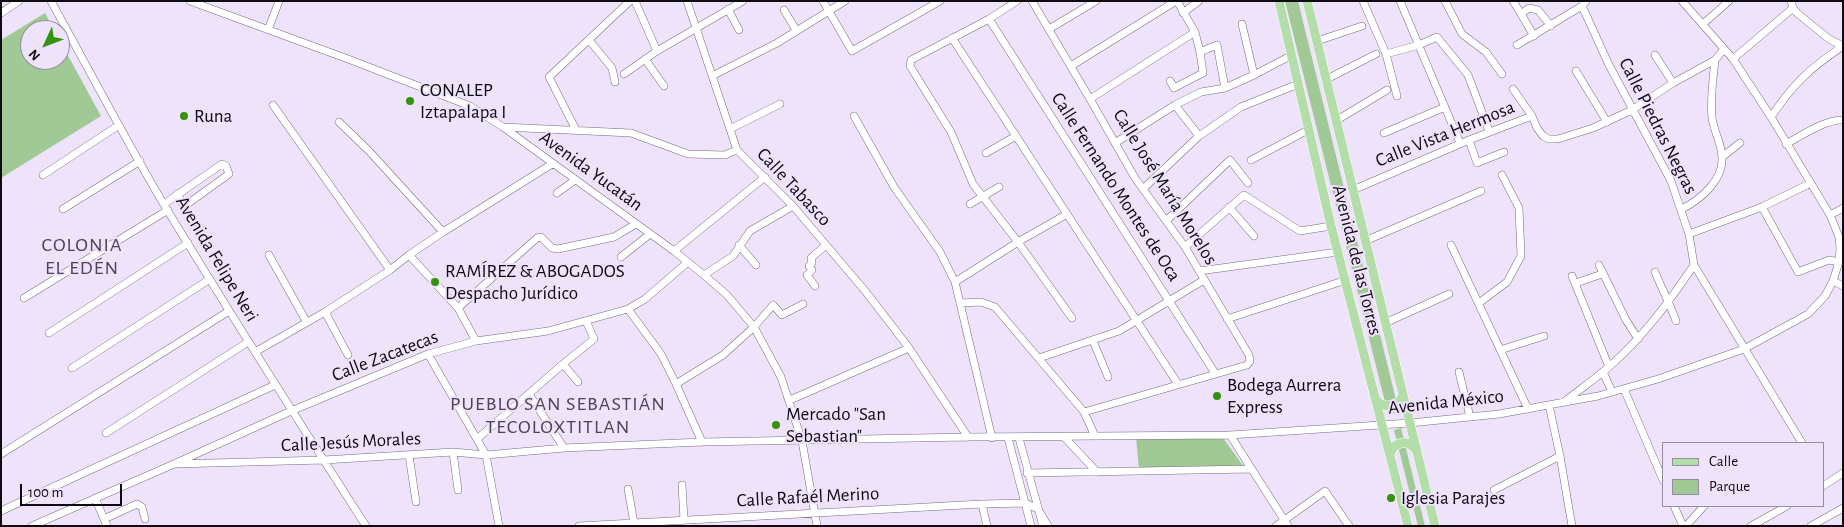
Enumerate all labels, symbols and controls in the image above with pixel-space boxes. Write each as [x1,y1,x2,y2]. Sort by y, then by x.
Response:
north arrow [20,20,70,70]
text: N [26,46,43,63]
street label: Calle Piedras Negras [1614,54,1702,198]
place label: CONALEP Iztapalapa I [420,79,506,123]
street label: Calle Fernando Montes de Oca [1046,88,1186,286]
marker: CONALEP Iztapalapa I [404,95,416,107]
street label: Calle Vista Hermosa [1372,96,1518,172]
place label: Runa [194,105,232,127]
street label: Calle José María Morelos [1108,105,1222,269]
marker: Runa [178,110,190,122]
street label: Avenida Yucatán [535,126,647,216]
street label: Calle Tabasco [752,143,836,231]
street label: Avenida de las Torres [1327,183,1387,337]
street label: Avenida Felipe Neri [171,192,263,326]
district label: COLONIA EL EDÉN [41,233,123,280]
place label: RAMÍREZ & ABOGADOS Despacho Jurídico [445,260,625,304]
marker: RAMÍREZ & ABOGADOS Despacho Jurídico [429,276,441,288]
street label: Calle Zacatecas [329,325,441,387]
place label: Bodega Aurrera Express [1227,374,1342,418]
street label: Avenida México [1387,385,1505,419]
marker: Bodega Aurrera Express [1211,390,1223,402]
district label: PUEBLO SAN SEBASTIÁN TECOLOXTITLAN [448,392,668,439]
place label: Mercado "San Sebastian" [786,403,886,447]
marker: Mercado "San Sebastian" [770,419,782,431]
street label: Calle Jesús Morales [280,427,422,457]
legend [1662,442,1824,507]
text: Calle [1709,454,1738,469]
scale bar [22,474,125,506]
text: Parque [1709,479,1750,494]
street label: Calle Rafaél Merino [736,482,880,512]
text: 100 m [28,485,63,500]
place label: Iglesia Parajes [1401,487,1505,509]
marker: Iglesia Parajes [1385,492,1397,504]

